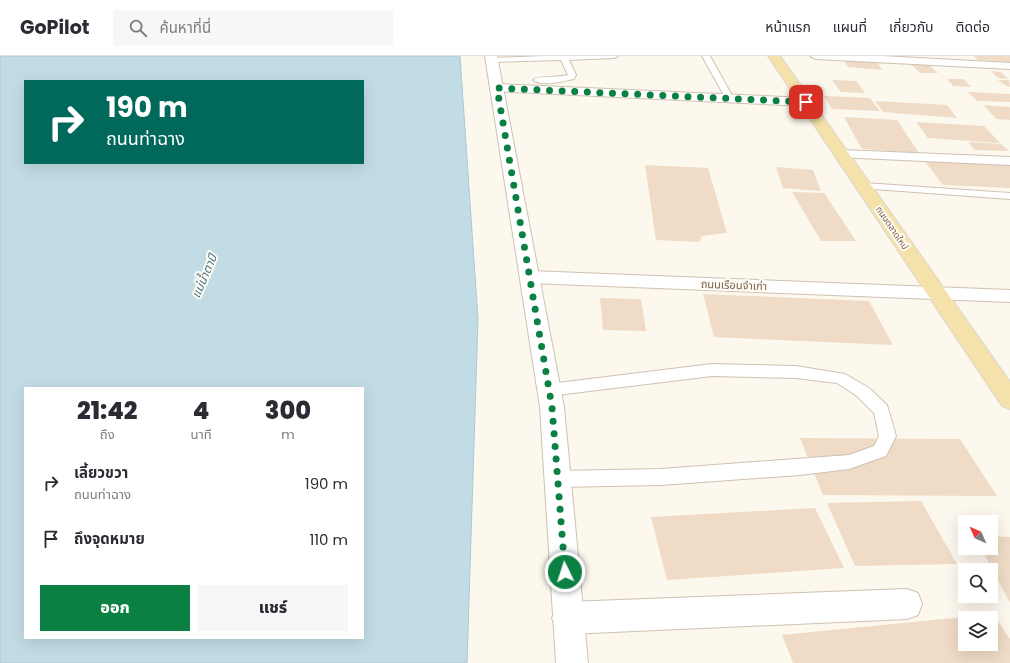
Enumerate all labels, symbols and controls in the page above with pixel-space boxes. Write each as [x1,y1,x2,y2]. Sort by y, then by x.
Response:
search box [113,10,393,46]
text: GoPilot [20,14,89,41]
icon: search [127,17,149,39]
text: ค้นหาที่นี่ [159,17,211,38]
text: หน้าแรก [765,17,811,37]
text: แผนที่ [833,17,867,37]
text: เกี่ยวกับ [889,17,934,37]
text: ติดต่อ [956,17,990,37]
pin [789,85,823,119]
text: 190 m [106,88,188,127]
icon: arrive [795,91,817,113]
icon: right [40,96,92,148]
text: ถนนท่าฉาง [106,126,185,151]
street label: ถนนตลาดใหม่ [873,204,911,252]
water label: แม่น้ำตาปี [187,250,222,301]
street label: ถนนเรือนจำเก่า [701,276,767,294]
text: 21:42 [77,394,137,427]
text: 4 [193,394,209,427]
text: 300 [265,394,311,427]
text: ถึง [100,425,115,444]
text: นาที [191,425,212,444]
text: m [281,425,295,444]
text: เลี้ยวขวา [74,462,128,483]
icon: right [40,472,62,494]
text: 190 m [305,473,348,494]
text: ถนนท่าฉาง [74,485,131,504]
north arrow [958,515,998,555]
map controls [958,515,998,651]
icon: arrive [40,528,62,550]
text: ถึงจุดหมาย [74,528,145,549]
text: 110 m [310,529,348,550]
position arrow [544,551,586,593]
button: search [958,563,998,603]
button: ออก [40,585,190,631]
button: แชร์ [198,585,348,631]
button: layers [958,611,998,651]

